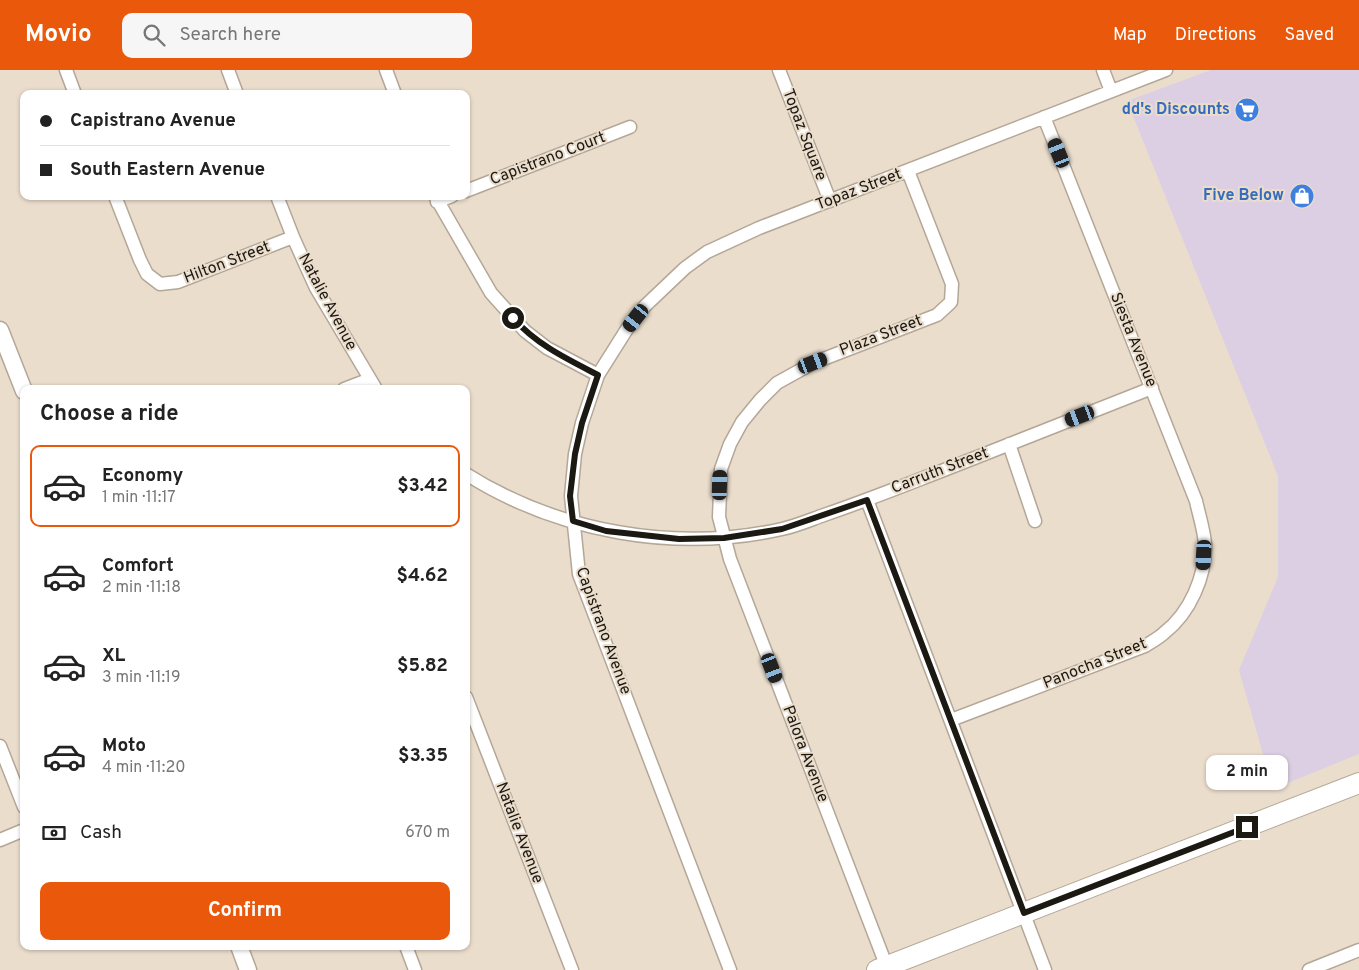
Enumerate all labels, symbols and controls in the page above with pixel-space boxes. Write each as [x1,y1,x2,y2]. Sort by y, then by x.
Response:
search box [122,13,472,58]
text: Movio [25,20,92,50]
icon: search [140,21,168,49]
text: Search here [180,23,281,47]
text: Map [1113,24,1147,47]
text: Directions [1175,24,1257,47]
text: Saved [1285,24,1334,47]
street label: Topaz Square [777,86,831,184]
supermarket icon: dd's Discounts [1234,97,1260,123]
place label: dd's Discounts [1122,100,1230,120]
text: Capistrano Avenue [70,109,236,133]
street label: Capistrano Court [487,128,609,190]
car [1046,136,1071,170]
text: South Eastern Avenue [70,158,265,182]
street label: Topaz Street [813,164,905,216]
shop icon: Five Below [1289,183,1315,209]
place label: Five Below [1203,186,1284,206]
street label: Hilton Street [181,237,273,289]
street label: Natalie Avenue [293,250,361,354]
street label: Siesta Avenue [1105,290,1161,390]
car [620,302,651,334]
route start [502,307,524,329]
street label: Plaza Street [837,311,925,361]
car [796,351,829,375]
text: Choose a ride [40,401,178,428]
car [1063,404,1096,428]
street label: Carruth Street [888,443,992,499]
icon: car [42,464,87,509]
text: Economy [102,464,183,488]
car [711,470,728,500]
text: $3.42 [397,474,448,498]
text: 1 min · 11:17 [102,488,176,508]
car [1195,540,1212,570]
icon: car [42,554,87,599]
text: Comfort [102,554,174,578]
text: $4.62 [396,564,448,588]
street label: Capistrano Avenue [571,565,635,697]
text: 2 min · 11:18 [102,578,181,598]
street label: Panocha Street [1040,634,1150,694]
icon: car [42,644,87,689]
text: XL [102,644,125,668]
car [759,651,784,685]
text: $5.82 [397,654,448,678]
text: 3 min · 11:19 [102,668,181,688]
street label: Palora Avenue [777,703,833,805]
icon: car [42,734,87,779]
text: Moto [102,734,146,758]
text: $3.35 [398,744,448,768]
callout: 2 min [1206,754,1288,790]
text: 4 min · 11:20 [102,758,185,778]
text: 2 min [1226,762,1268,782]
street label: Natalie Avenue [491,780,547,886]
route end [1236,816,1258,838]
icon: cash [40,819,68,847]
text: Cash [80,821,122,845]
text: 670 m [405,823,450,843]
button: Confirm [40,882,450,940]

